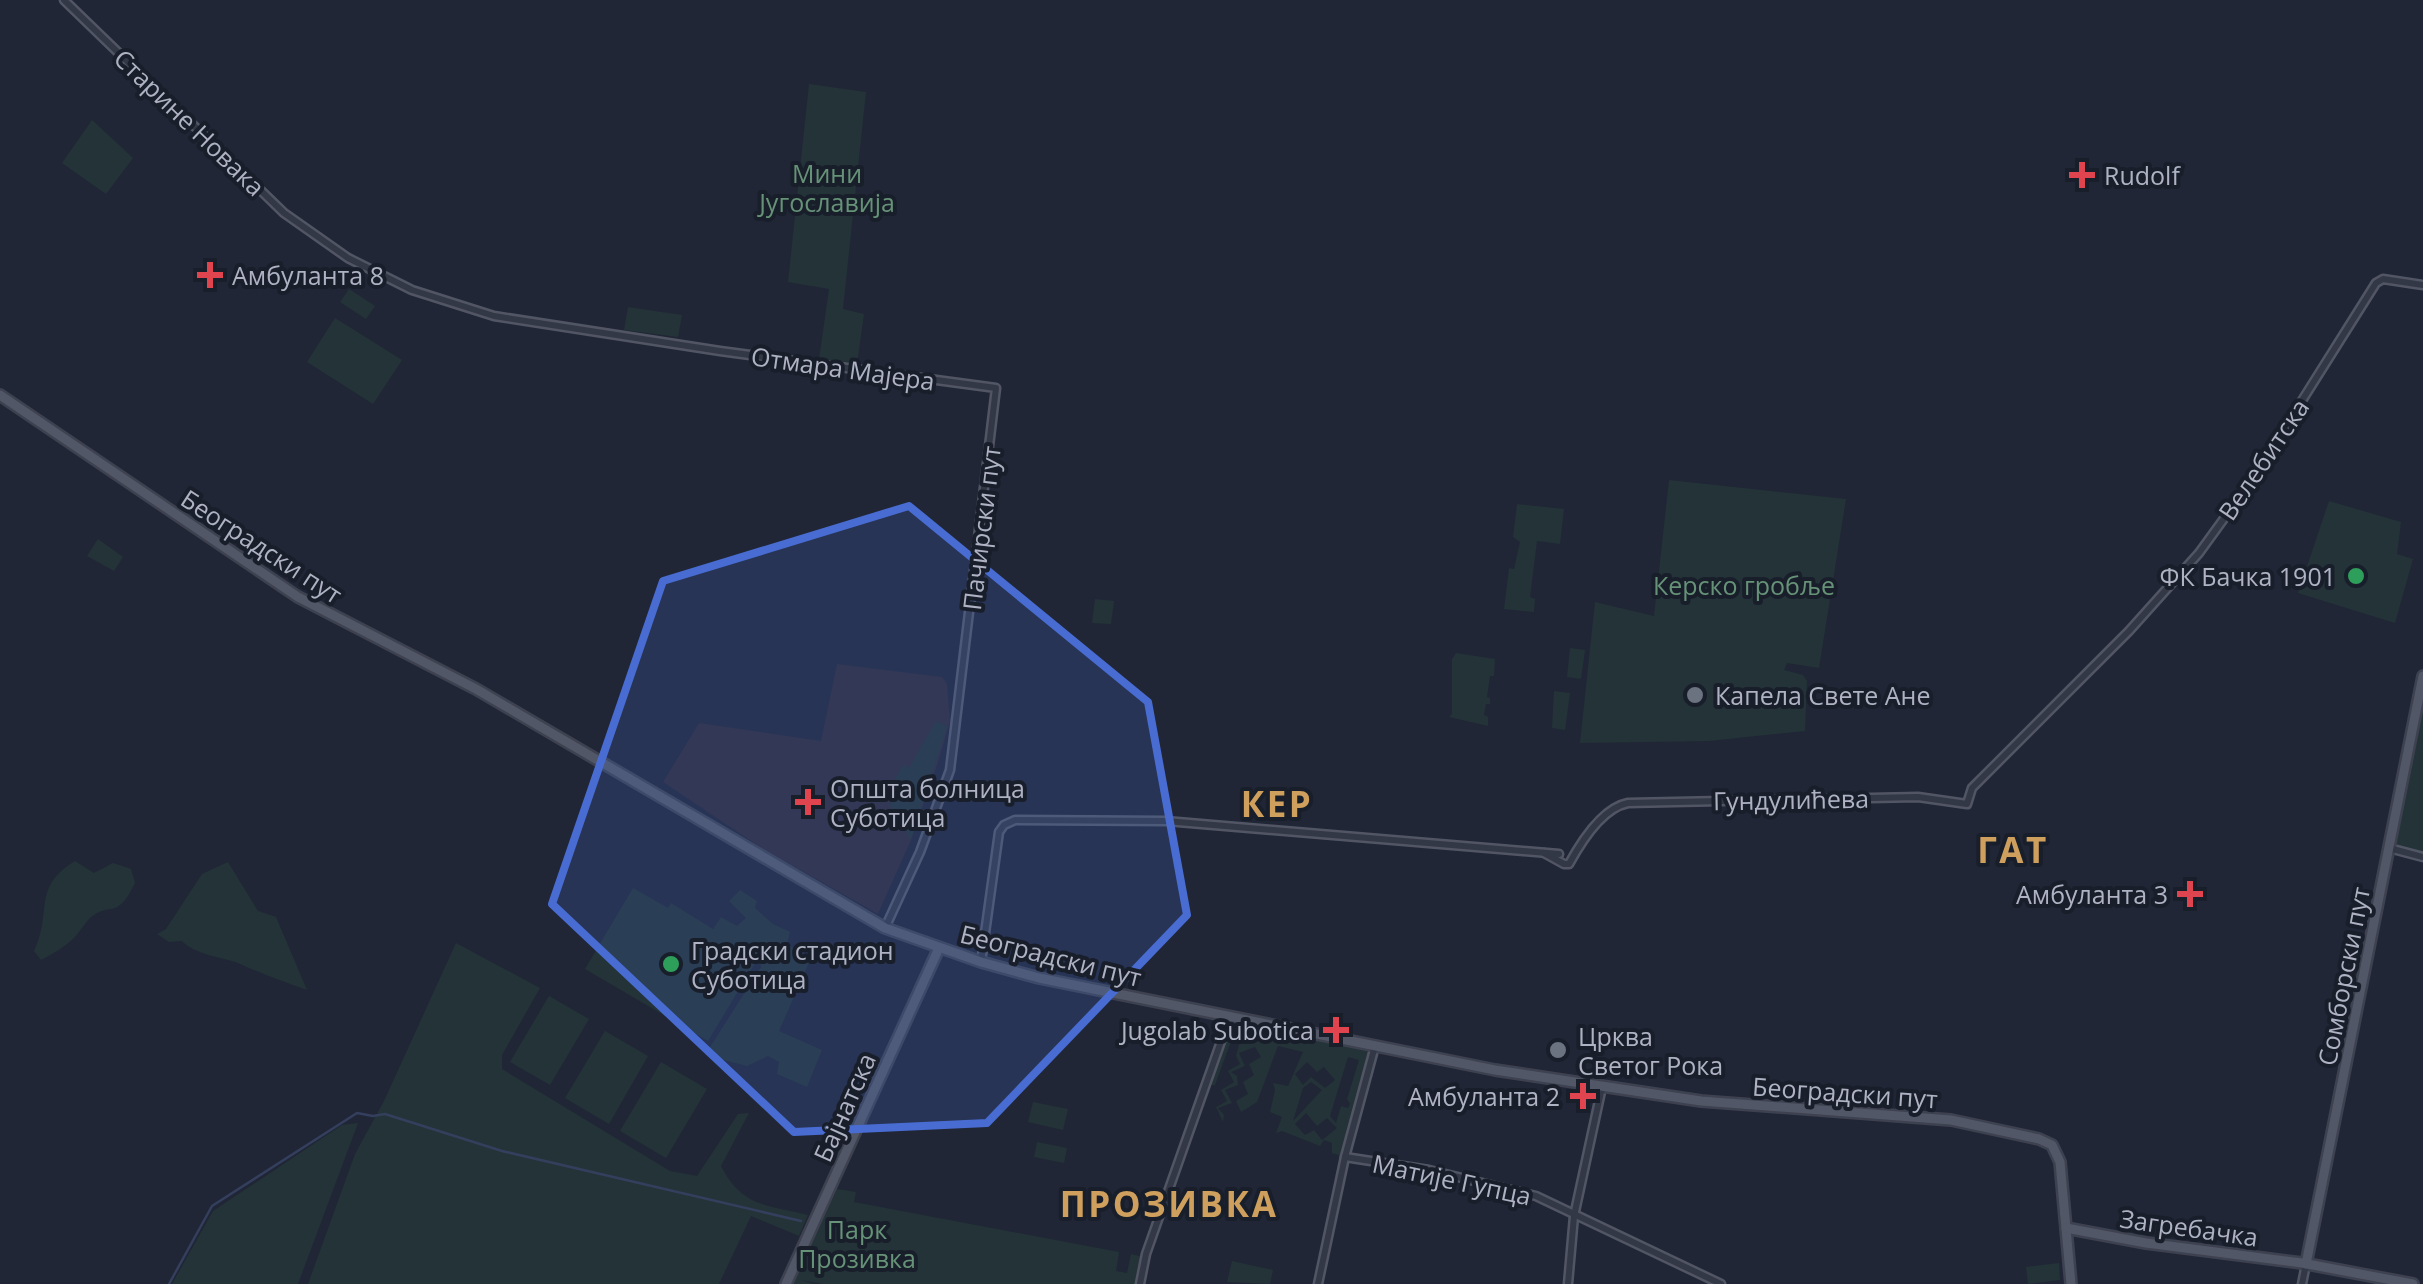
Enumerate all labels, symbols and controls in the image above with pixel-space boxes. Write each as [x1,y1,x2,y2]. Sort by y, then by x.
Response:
street label: Старине Новака [107,41,273,203]
park label: Мини Југославија [757,156,895,219]
place label: Rudolf [2104,158,2181,192]
marker: Rudolf [2069,162,2095,188]
place label: Амбуланта 8 [232,258,384,292]
marker: Амбуланта 8 [197,262,223,288]
street label: Отмара Мајера [749,338,937,398]
street label: Велебитска [2210,392,2316,526]
street label: Пачирски пут [954,444,1008,612]
street label: Београдски пут [175,481,349,611]
place label: ФК Бачка 1901 [2159,559,2336,593]
marker: ФК Бачка 1901 [2345,565,2367,587]
park label: Керско гробље [1653,568,1835,602]
place label: Капела Свете Ане [1715,678,1930,712]
marker: Капела Свете Ане [1684,684,1706,706]
place label: Општа болница Суботица [830,771,1025,834]
district label: КЕР [1241,780,1313,827]
street label: Гундулићева [1713,781,1869,817]
marker: Општа болница Суботица [795,789,821,815]
district label: ГАТ [1977,826,2049,873]
place label: Амбуланта 3 [2016,877,2168,911]
marker: Амбуланта 3 [2177,881,2203,907]
street label: Сомборски пут [2309,884,2377,1068]
street label: Београдски пут [957,916,1145,994]
place label: Градски стадион Суботица [691,933,894,996]
marker: Градски стадион Суботица [660,953,682,975]
place label: Jugolab Subotica [1119,1013,1314,1047]
marker: Jugolab Subotica [1323,1017,1349,1043]
place label: Црква Светог Рока [1578,1019,1723,1082]
marker: Црква Светог Рока [1547,1039,1569,1061]
street label: Бајнатска [805,1047,883,1167]
street label: Београдски пут [1751,1069,1939,1115]
place label: Амбуланта 2 [1408,1079,1560,1113]
marker: Амбуланта 2 [1570,1083,1596,1109]
street label: Матије Гупца [1370,1146,1534,1212]
district label: ПРОЗИВКА [1060,1180,1278,1227]
street label: Загребачка [2118,1200,2260,1254]
park label: Парк Прозивка [798,1212,916,1275]

